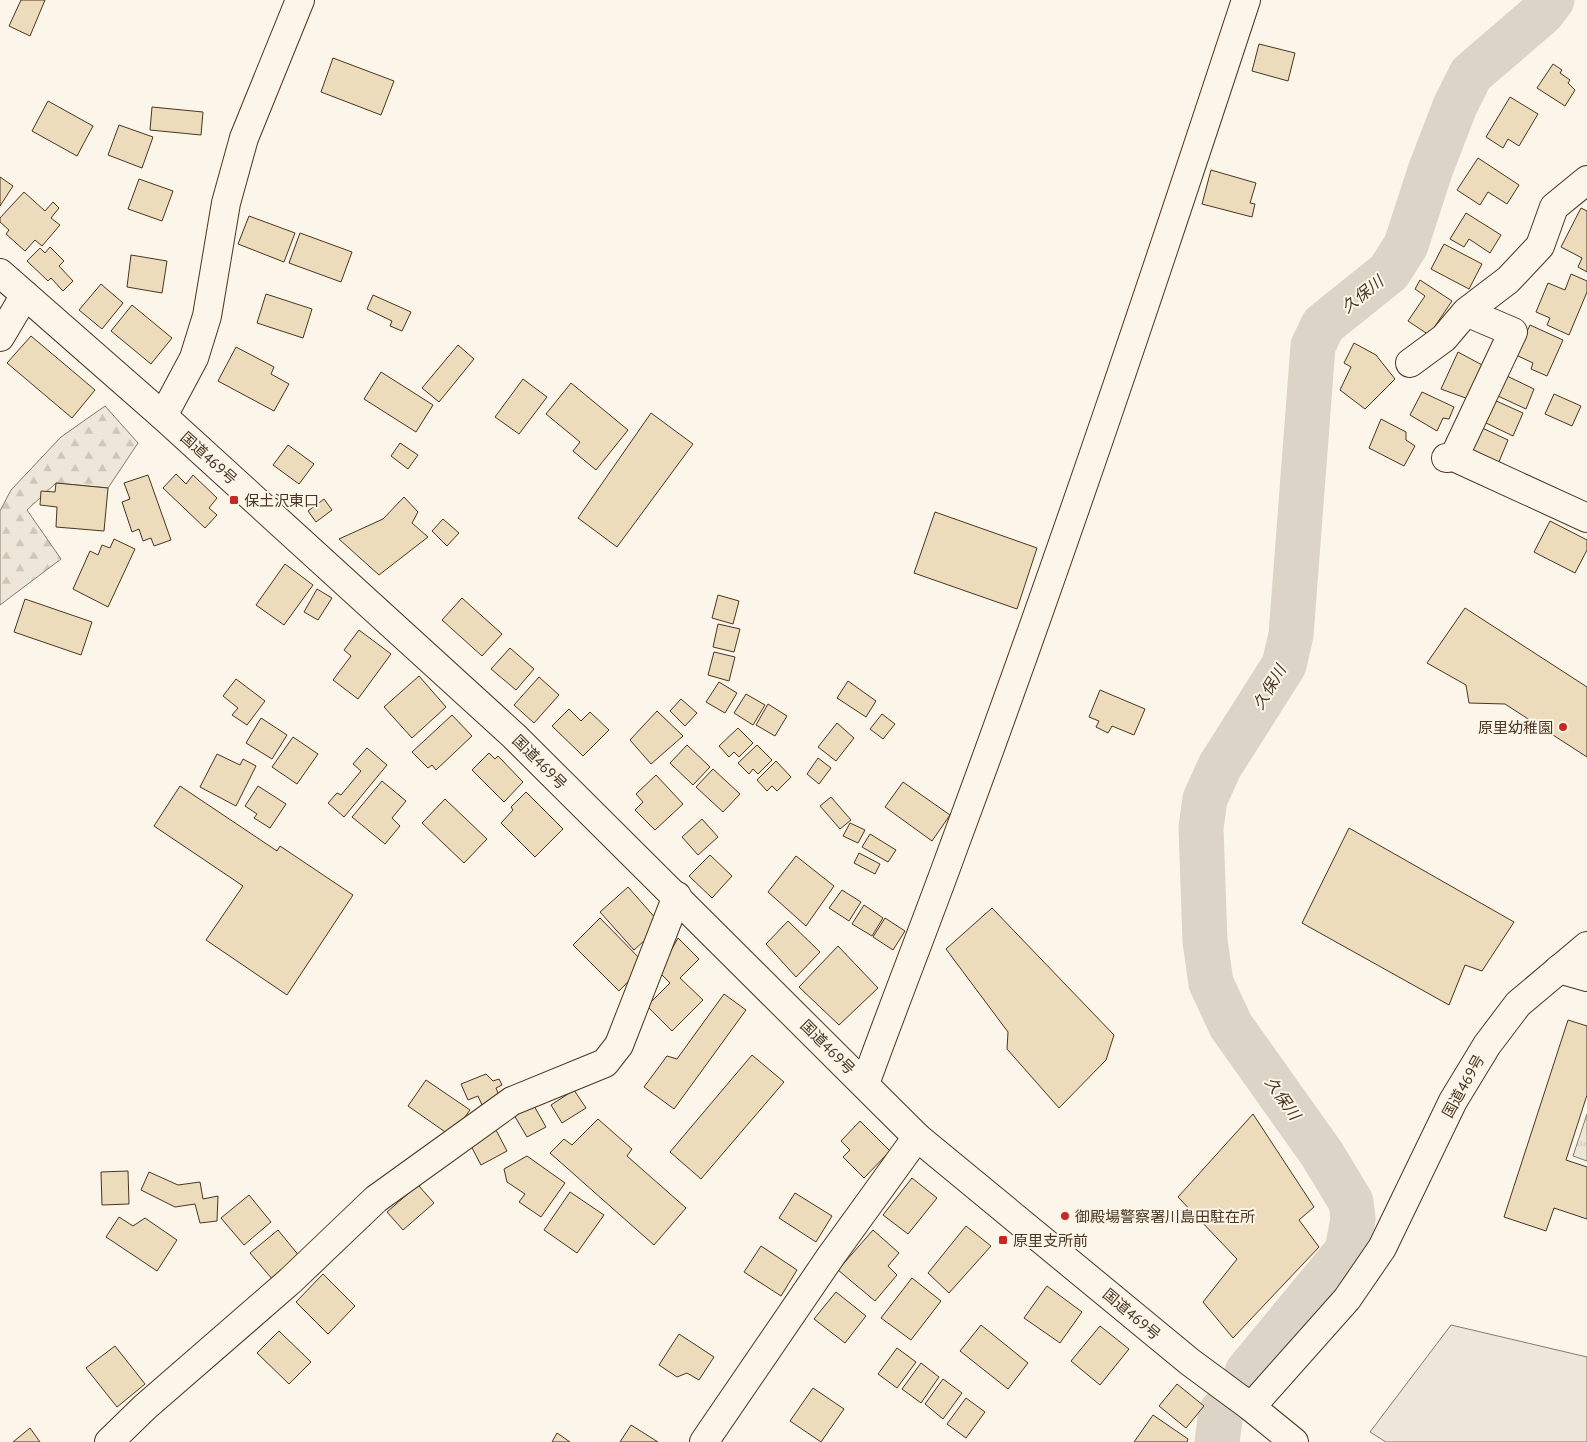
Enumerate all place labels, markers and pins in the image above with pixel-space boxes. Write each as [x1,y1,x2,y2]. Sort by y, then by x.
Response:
place label: 保土沢東口 [244,491,319,510]
marker: 保土沢東口 [228,494,240,506]
place label: 原里幼稚園 [1478,718,1553,737]
marker: 原里幼稚園 [1557,721,1569,733]
place label: 御殿場警察署川島田駐在所 [1075,1207,1255,1226]
marker: 御殿場警察署川島田駐在所 [1059,1210,1071,1222]
place label: 原里支所前 [1013,1231,1088,1250]
marker: 原里支所前 [997,1234,1009,1246]

